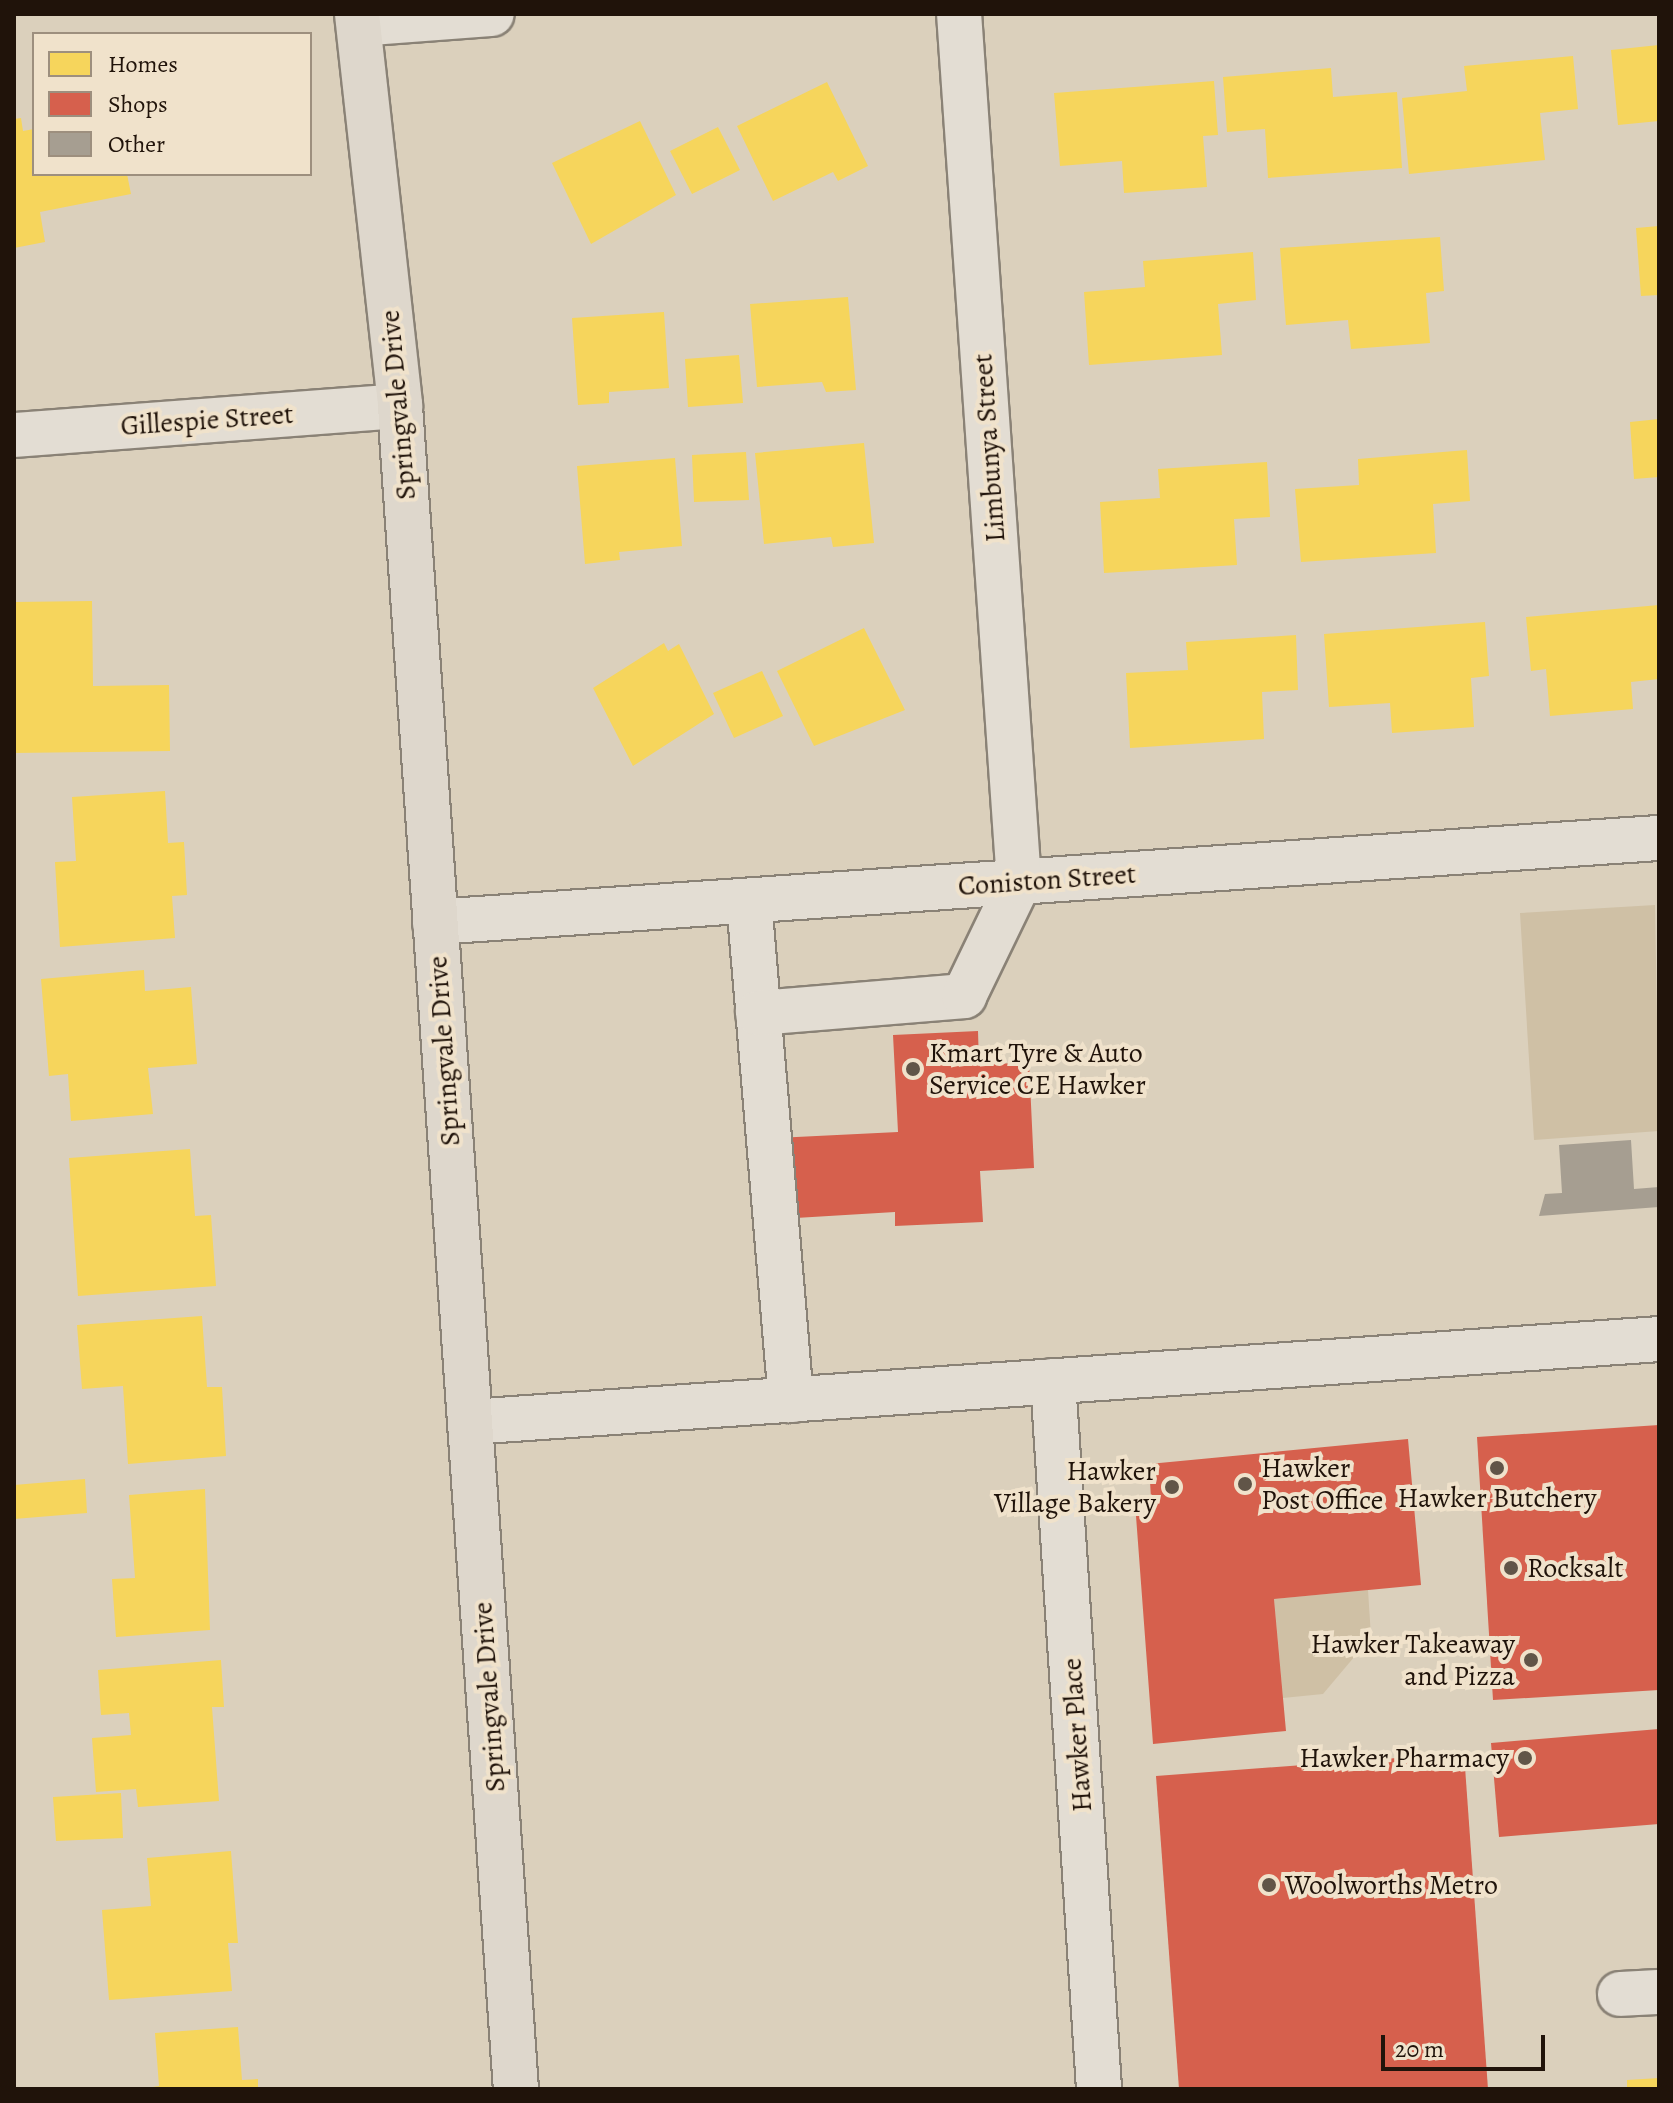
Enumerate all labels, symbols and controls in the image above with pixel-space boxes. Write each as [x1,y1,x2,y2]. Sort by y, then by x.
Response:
legend [32,32,312,176]
text: Homes [108,48,178,80]
text: Shops [108,88,168,120]
text: Other [108,128,165,160]
street label: Springvale Drive [373,309,423,501]
street label: Limbunya Street [966,353,1012,543]
street label: Gillespie Street [119,397,295,443]
street label: Coniston Street [957,857,1137,903]
street label: Springvale Drive [421,955,467,1147]
place label: Kmart Tyre & Auto Service CE Hawker [929,1036,1146,1102]
marker: Kmart Tyre & Auto Service CE Hawker [904,1060,922,1078]
place label: Hawker Post Office [1261,1451,1383,1517]
place label: Hawker Village Bakery [994,1454,1156,1520]
marker: Hawker Butchery [1488,1459,1506,1477]
marker: Hawker Post Office [1236,1475,1254,1493]
marker: Hawker Village Bakery [1163,1478,1181,1496]
place label: Hawker Butchery [1397,1481,1597,1515]
place label: Rocksalt [1527,1551,1623,1585]
marker: Rocksalt [1502,1559,1520,1577]
street label: Springvale Drive [466,1601,512,1793]
place label: Hawker Takeaway and Pizza [1310,1627,1515,1693]
marker: Hawker Takeaway and Pizza [1522,1651,1540,1669]
street label: Hawker Place [1055,1657,1099,1813]
place label: Hawker Pharmacy [1299,1741,1509,1775]
marker: Hawker Pharmacy [1516,1749,1534,1767]
place label: Woolworths Metro [1285,1868,1498,1902]
marker: Woolworths Metro [1260,1876,1278,1894]
scale bar [1385,2019,1549,2069]
text: 20 m [1395,2033,1444,2065]

